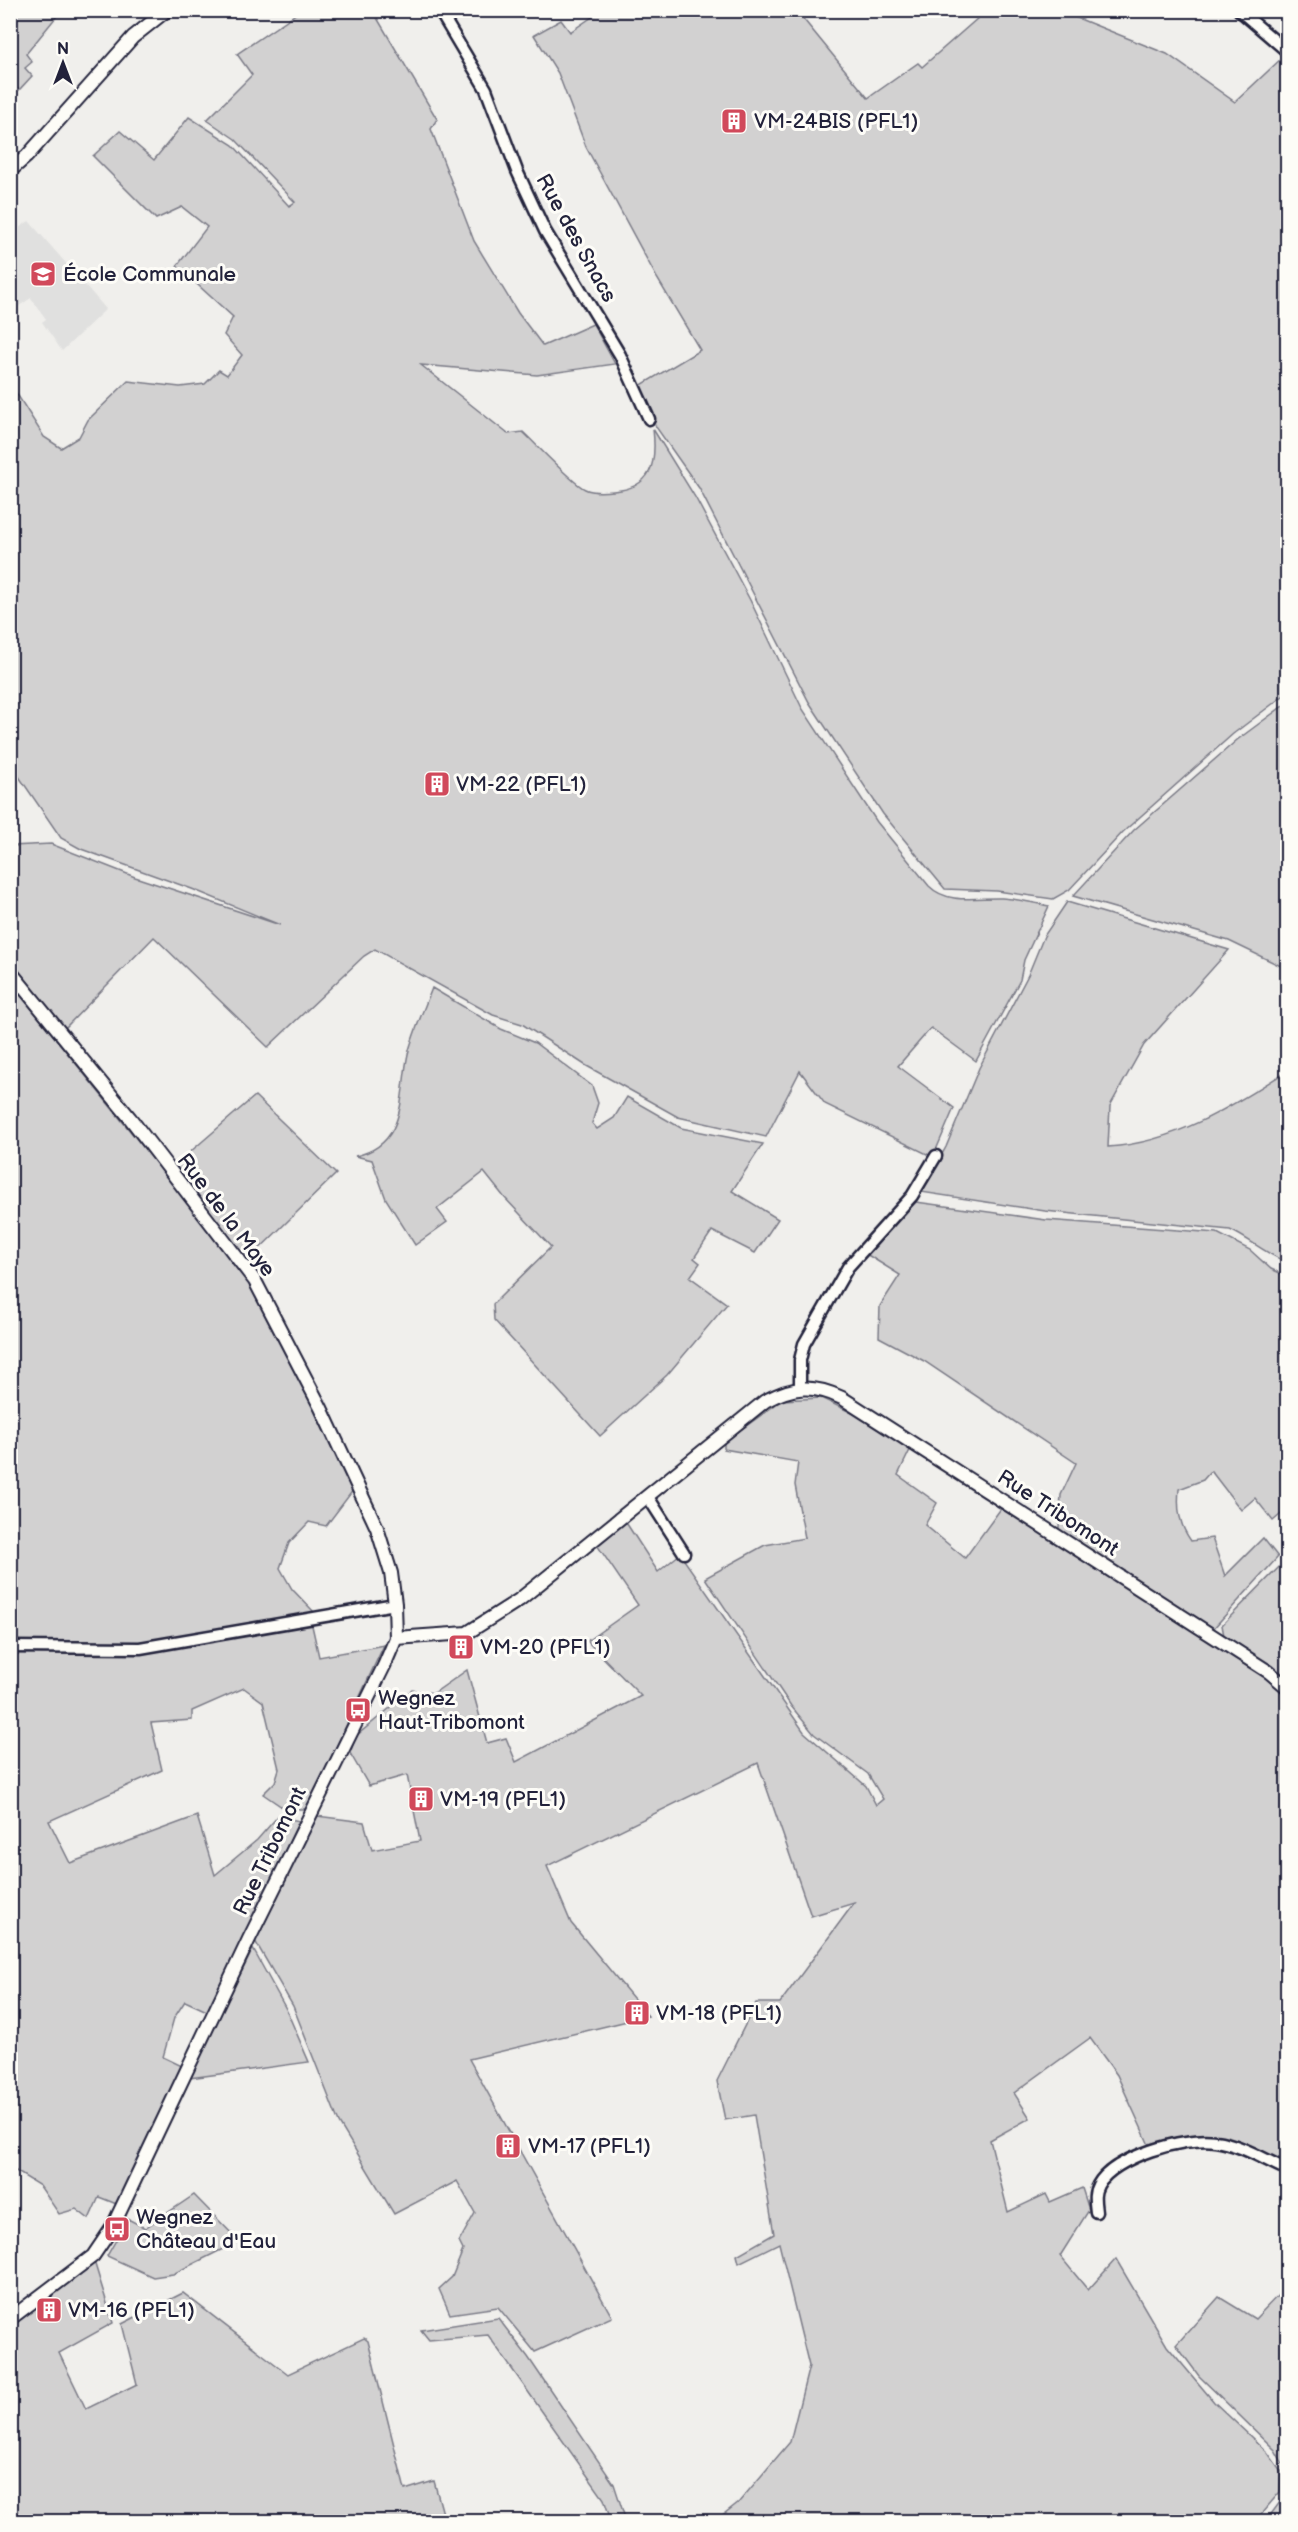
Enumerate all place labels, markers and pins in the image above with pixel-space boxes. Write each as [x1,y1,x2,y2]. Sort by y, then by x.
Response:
building icon: VM-24BIS (PFL1) [719,106,749,136]
place label: VM-24BIS (PFL1) [754,109,918,134]
school or university icon: École Communale [28,259,58,289]
place label: École Communale [63,262,236,287]
building icon: VM-22 (PFL1) [422,769,452,799]
place label: VM-22 (PFL1) [456,772,587,797]
building icon: VM-20 (PFL1) [446,1632,476,1662]
place label: VM-20 (PFL1) [480,1635,610,1660]
place label: Wegnez Haut-Tribomont [378,1686,525,1735]
bus stop icon: Wegnez Haut-Tribomont [343,1695,373,1725]
building icon: VM-19 (PFL1) [406,1784,436,1814]
place label: VM-19 (PFL1) [440,1787,566,1812]
building icon: VM-18 (PFL1) [622,1998,652,2028]
place label: VM-18 (PFL1) [656,2001,782,2026]
building icon: VM-17 (PFL1) [493,2131,523,2161]
place label: VM-17 (PFL1) [528,2134,651,2159]
place label: Wegnez Château d'Eau [136,2205,276,2254]
bus stop icon: Wegnez Château d'Eau [102,2214,132,2244]
building icon: VM-16 (PFL1) [34,2295,64,2325]
place label: VM-16 (PFL1) [68,2298,195,2323]

